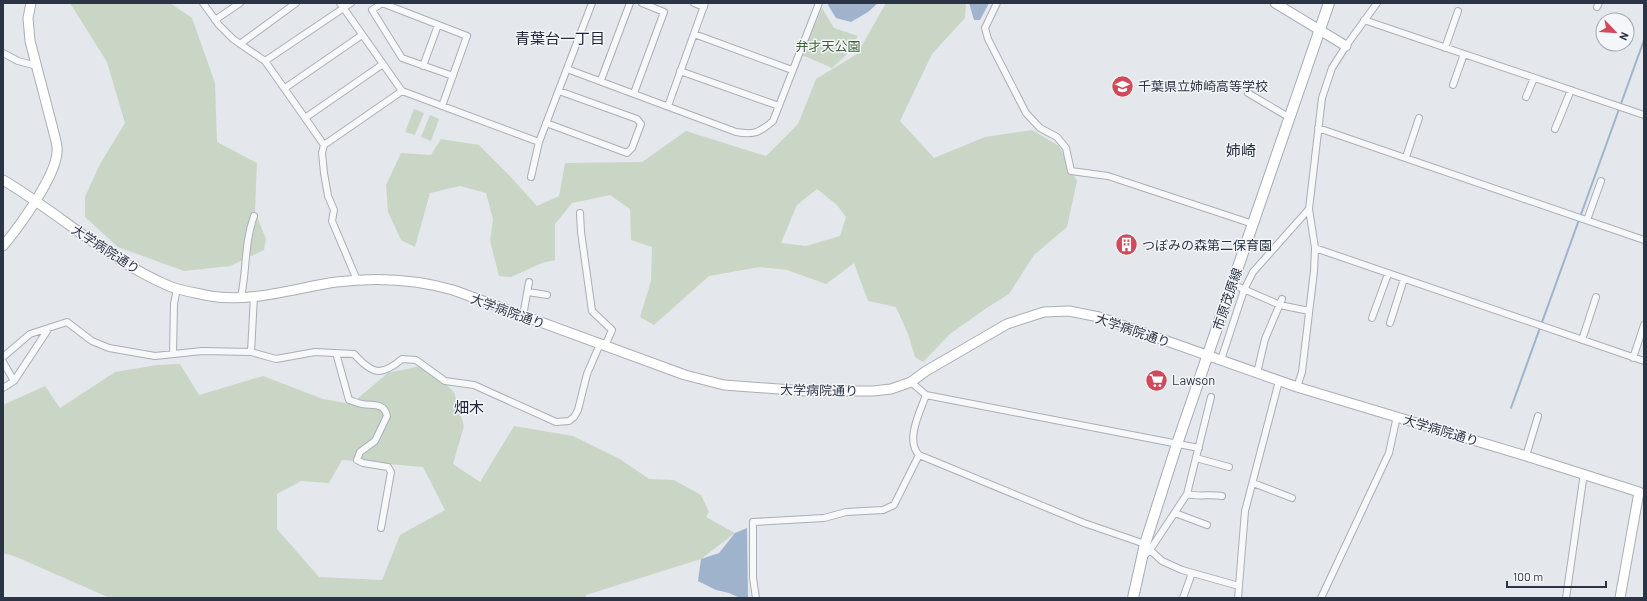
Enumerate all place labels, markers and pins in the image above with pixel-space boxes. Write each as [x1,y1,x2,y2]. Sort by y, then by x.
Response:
school or university icon: 千葉県立姉崎高等学校 [1109,73,1135,99]
place label: 千葉県立姉崎高等学校 [1138,78,1268,94]
building icon: つぼみの森第二保育園 [1114,232,1140,258]
place label: つぼみの森第二保育園 [1142,237,1272,253]
supermarket icon: Lawson [1144,367,1170,393]
place label: Lawson [1172,372,1215,388]

